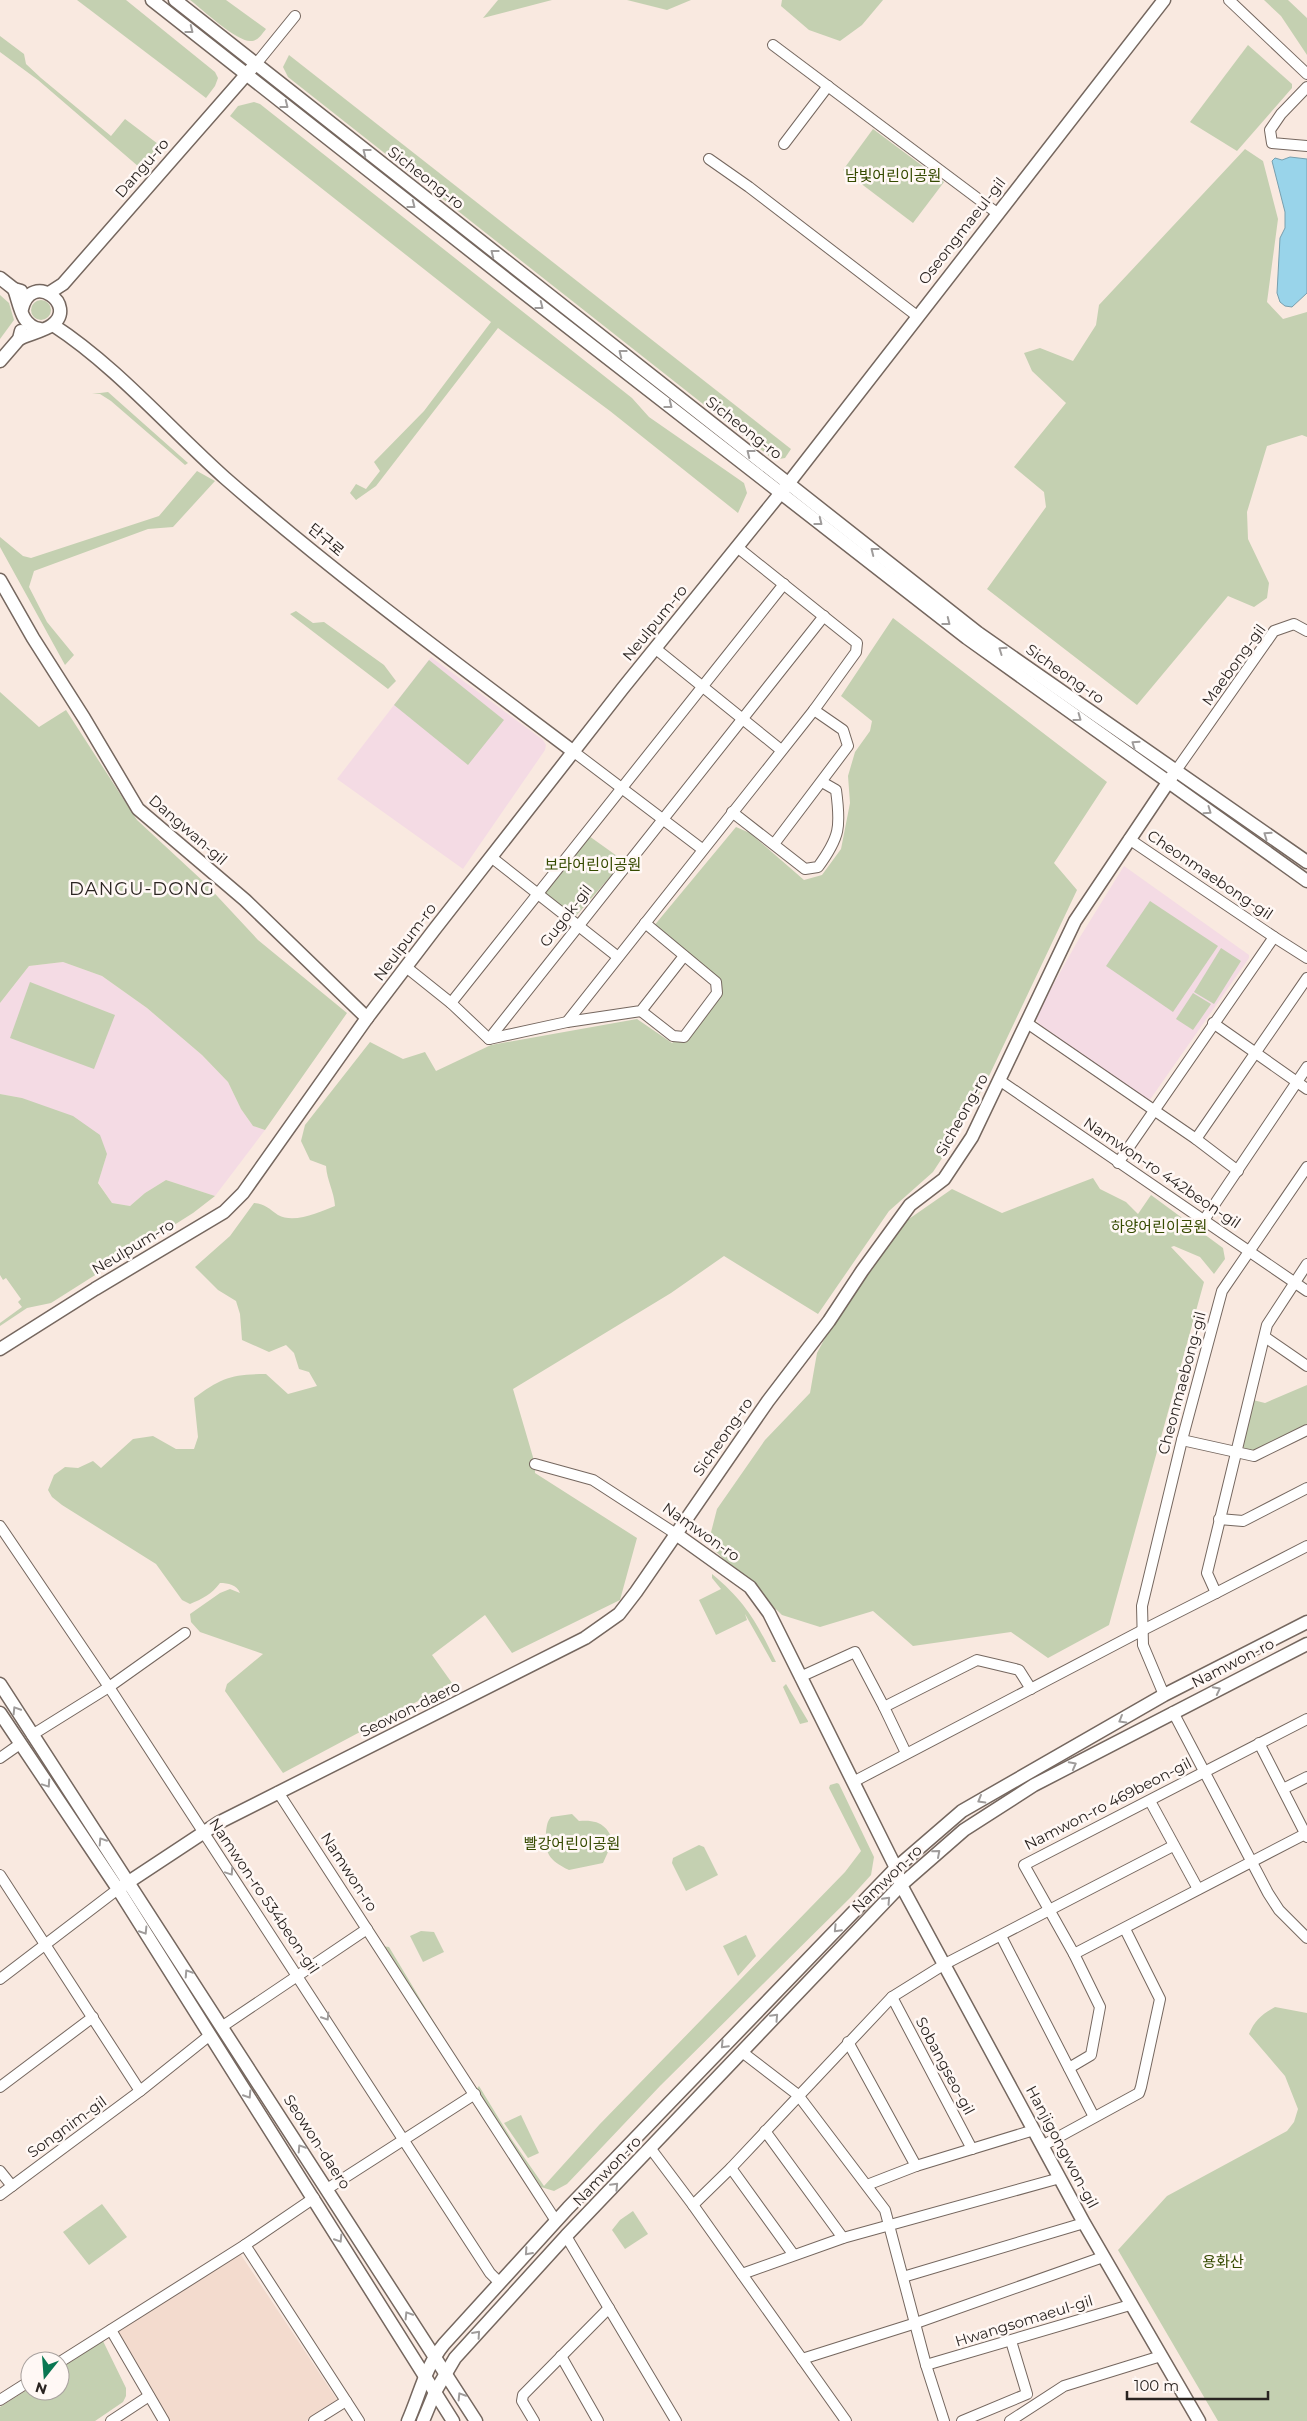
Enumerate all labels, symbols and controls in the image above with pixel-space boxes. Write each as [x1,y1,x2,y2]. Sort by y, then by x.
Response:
one-way arrow [184,24,194,33]
one-way arrow [279,99,288,107]
street label: Dangu-ro [111,134,173,201]
street label: Sicheong-ro [384,142,468,213]
one-way arrow [362,149,372,158]
park label: 남빛어린이공원 [845,166,941,185]
street label: Oseongmaeul-gil [914,173,1009,288]
one-way arrow [407,200,416,209]
one-way arrow [491,250,500,258]
one-way arrow [534,300,543,308]
one-way arrow [618,350,627,359]
street label: Sicheong-ro [702,392,786,463]
one-way arrow [663,400,672,408]
one-way arrow [746,450,755,459]
one-way arrow [813,516,823,525]
street label: 단구로 [304,519,348,560]
one-way arrow [870,548,880,557]
street label: Neulpum-ro [618,581,691,665]
one-way arrow [941,617,950,625]
street label: Maebong-gil [1198,620,1270,709]
street label: Sicheong-ro [1022,640,1108,708]
one-way arrow [999,647,1008,656]
one-way arrow [1072,713,1081,721]
one-way arrow [1132,741,1141,750]
street label: Dangwan-gil [145,790,231,869]
one-way arrow [1202,805,1212,814]
street label: Cheonmaebong-gil [1144,825,1277,924]
one-way arrow [1263,832,1273,841]
park label: 보라어린이공원 [545,855,641,874]
district label: DANGU-DONG [69,878,215,900]
street label: Gugok-gil [535,881,596,951]
street label: Neulpum-ro [369,899,440,984]
street label: Sicheong-ro [931,1070,992,1159]
street label: Namwon-ro 442beon-gil [1080,1113,1244,1232]
street label: Neulpum-ro [88,1215,177,1279]
park label: 하양어린이공원 [1111,1217,1207,1236]
street label: Cheonmaebong-gil [1153,1309,1210,1457]
street label: Sicheong-ro [689,1394,757,1480]
street label: Namwon-ro [659,1498,744,1565]
street label: Namwon-ro [1188,1634,1277,1692]
street label: Seowon-daero [357,1676,463,1741]
one-way arrow [1212,1686,1221,1696]
one-way arrow [13,1706,22,1715]
one-way arrow [1118,1713,1127,1723]
street label: Namwon-ro 469beon-gil [1021,1753,1195,1854]
one-way arrow [1068,1761,1077,1771]
one-way arrow [41,1778,50,1788]
one-way arrow [977,1794,986,1804]
street label: Namwon-ro 534beon-gil [205,1814,324,1977]
street label: Namwon-ro [317,1829,382,1915]
park label: 빨강어린이공원 [524,1834,620,1853]
one-way arrow [99,1837,108,1847]
street label: Namwon-ro [848,1840,926,1917]
one-way arrow [932,1850,941,1859]
one-way arrow [224,1867,233,1876]
one-way arrow [881,1896,890,1905]
one-way arrow [834,1923,843,1932]
one-way arrow [137,1925,147,1934]
one-way arrow [185,1969,195,1978]
one-way arrow [320,2012,329,2021]
one-way arrow [769,2014,778,2023]
street label: Sobangseo-gil [912,2014,979,2118]
one-way arrow [721,2040,730,2049]
street label: Hanjigongwon-gil [1022,2082,1103,2211]
one-way arrow [242,2090,252,2099]
street label: Songnim-gil [23,2091,110,2162]
street label: Seowon-daero [280,2091,355,2193]
street label: Namwon-ro [568,2132,645,2210]
one-way arrow [298,2144,307,2153]
one-way arrow [609,2183,618,2192]
one-way arrow [333,2234,343,2243]
one-way arrow [525,2246,534,2255]
park label: 용화산 [1202,2252,1244,2271]
street label: Hwangsomaeul-gil [953,2290,1095,2351]
one-way arrow [404,2312,414,2321]
one-way arrow [471,2331,480,2340]
north arrow [20,2351,70,2401]
scale bar [1127,2368,1268,2400]
text: 100 m [1134,2376,1179,2395]
text: N [33,2378,49,2399]
one-way arrow [458,2392,467,2402]

